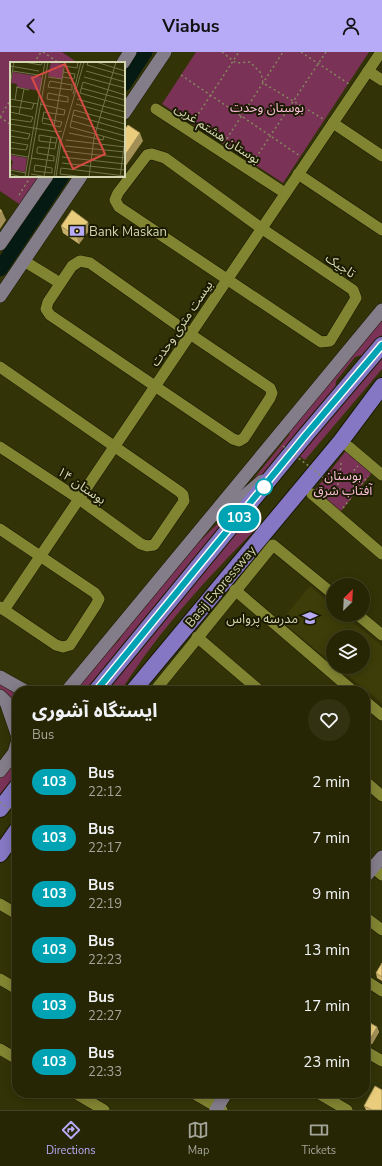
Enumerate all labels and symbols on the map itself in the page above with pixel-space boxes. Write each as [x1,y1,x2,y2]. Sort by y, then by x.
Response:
inset map [10,62,125,177]
street label: بوستان هشتم غربی [170,99,264,169]
park label: بوستان وحدت [230,99,304,117]
bank icon: Bank Maskan [68,222,86,240]
place label: Bank Maskan [89,223,167,241]
street label: تاجیک [322,249,359,283]
street label: بیست متری وحدت [146,277,217,370]
street label: بوستان ۱۴ [53,463,110,509]
park label: بوستان آفتاب شرق [314,467,374,500]
unlabelled marker [255,478,273,496]
line badge: 103 [216,505,262,531]
street label: Basij Expressway [181,542,260,631]
north arrow [326,578,370,622]
school or university icon: مدرسه پرواس [301,609,319,627]
place label: مدرسه پرواس [226,610,298,628]

